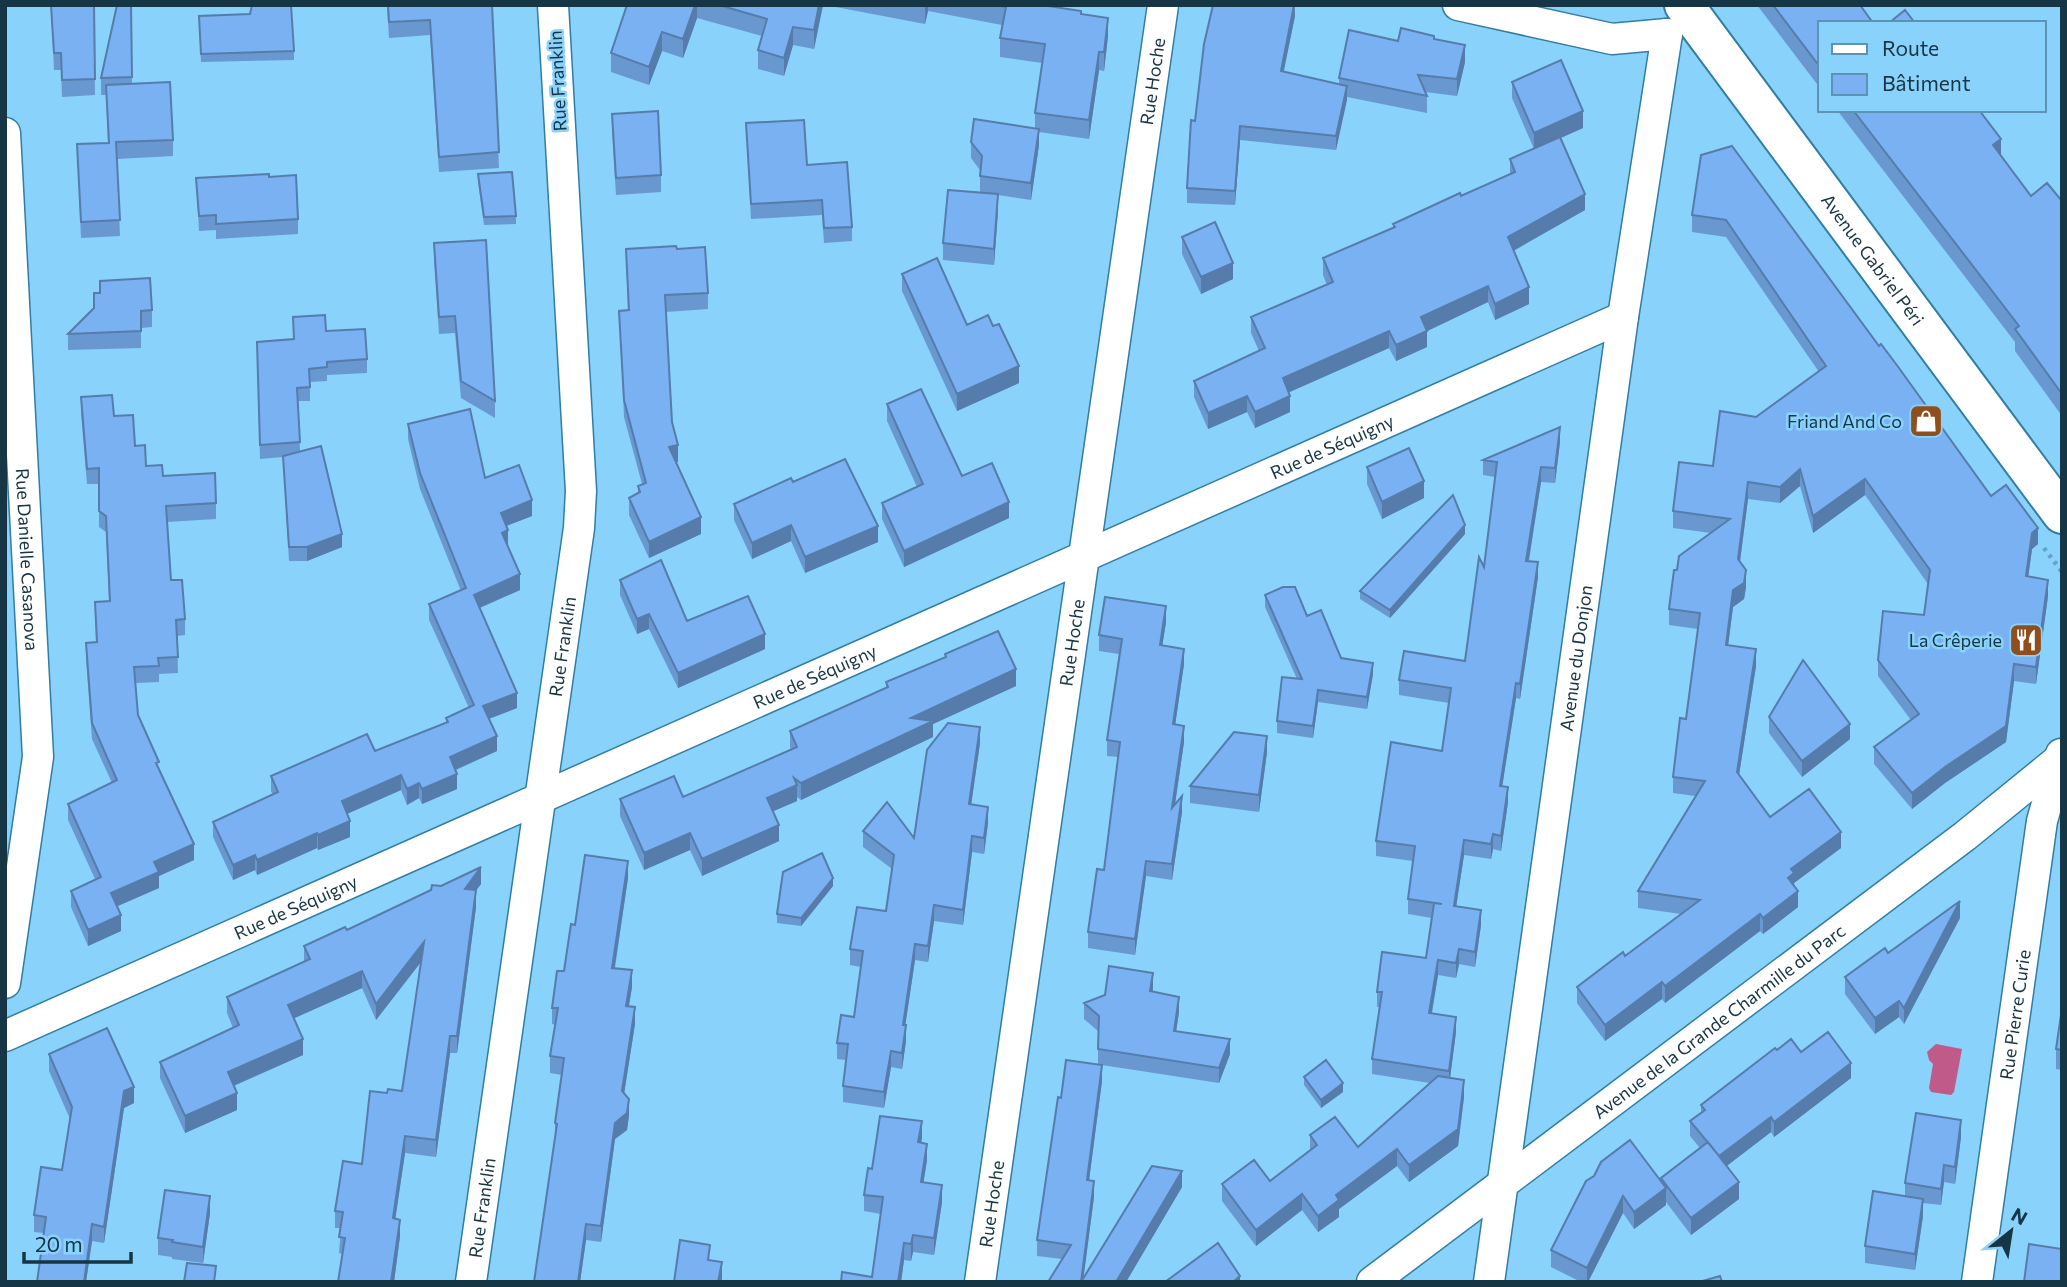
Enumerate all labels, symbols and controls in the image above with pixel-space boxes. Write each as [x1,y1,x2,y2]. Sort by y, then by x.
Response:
legend [1818,21,2046,112]
street label: Rue Franklin [543,30,571,132]
text: Route [1882,35,1939,60]
street label: Rue Hoche [1135,36,1169,126]
text: Bâtiment [1882,70,1971,95]
street label: Avenue Gabriel Péri [1817,189,1929,330]
shop icon: Friand And Co [1907,402,1945,440]
street label: Rue de Séquigny [1267,409,1397,483]
place label: Friand And Co [1787,410,1902,432]
street label: Rue Danielle Casanova [12,468,43,651]
street label: Avenue du Donjon [1555,583,1597,733]
street label: Rue Franklin [544,595,580,698]
street label: Rue Hoche [1055,597,1089,688]
restaurant icon: La Crêperie [2007,621,2045,659]
place label: La Crêperie [1909,629,2002,651]
street label: Rue de Séquigny [749,639,880,713]
street label: Rue de Séquigny [230,870,361,944]
street label: Avenue de la Grande Charmille du Parc [1588,919,1849,1123]
street label: Rue Pierre Curie [1995,948,2035,1081]
street label: Rue Franklin [464,1156,500,1259]
street label: Rue Hoche [974,1159,1008,1249]
north arrow [1976,1196,2046,1266]
text: N [2008,1202,2032,1229]
scale bar [24,1220,131,1264]
text: 20 m [35,1231,83,1256]

